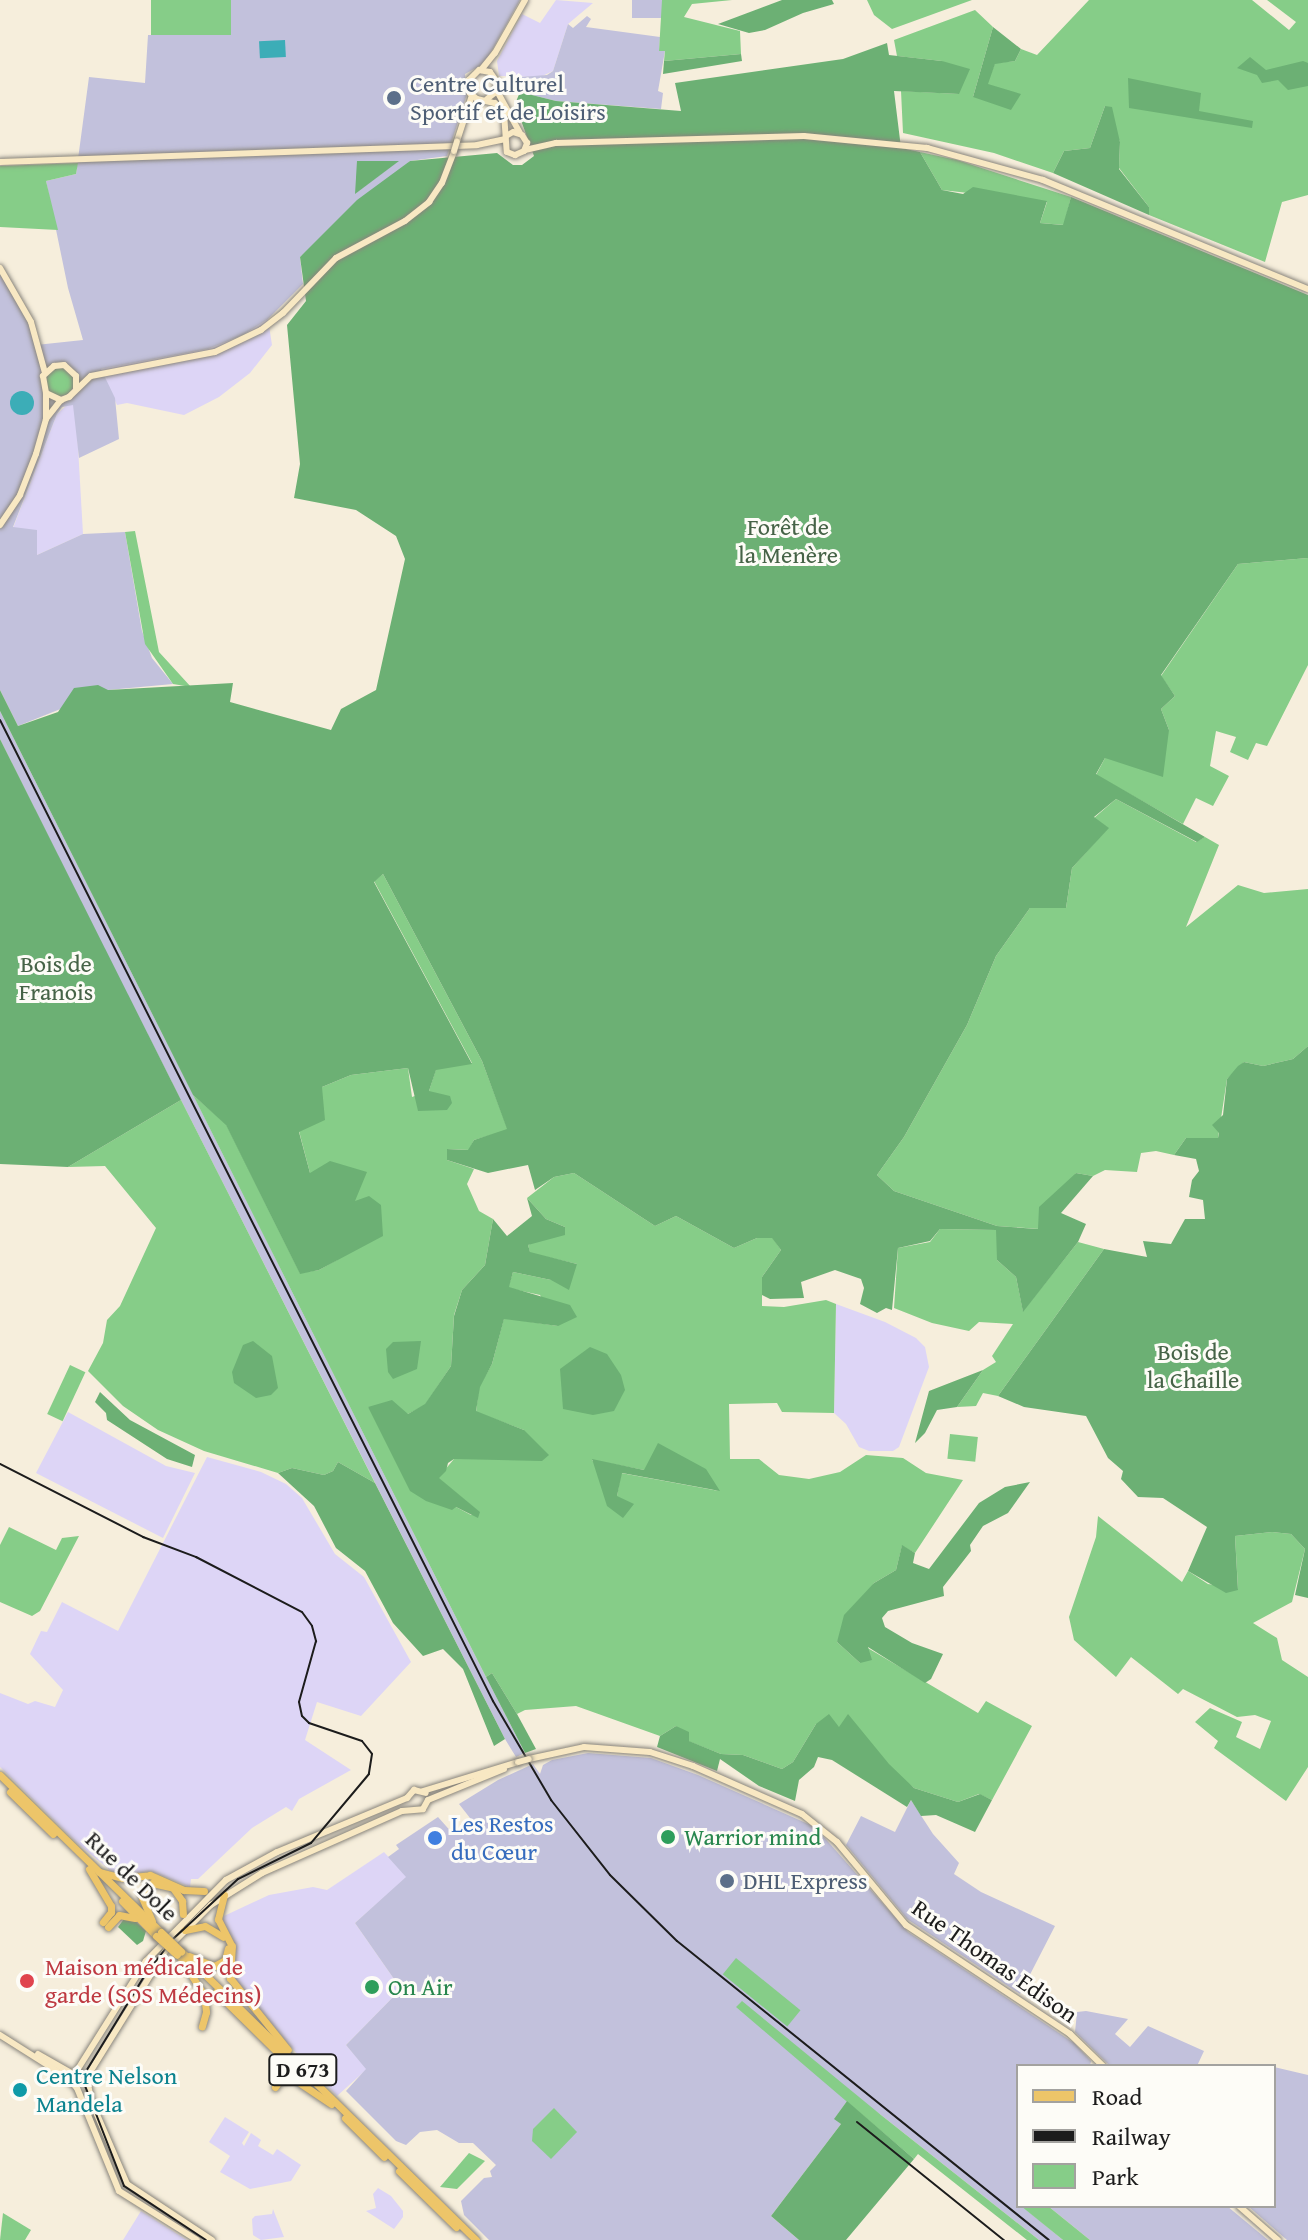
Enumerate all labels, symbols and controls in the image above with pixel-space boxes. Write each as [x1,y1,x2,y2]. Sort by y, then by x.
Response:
place label: Centre Culturel Sportif et de Loisirs [410,70,606,126]
marker: Centre Culturel Sportif et de Loisirs [385,89,403,107]
park label: Forêt de la Menère [738,513,838,569]
park label: Bois de Franois [19,950,93,1006]
park label: Bois de la Chaille [1147,1338,1239,1394]
place label: Les Restos du Cœur [451,1810,554,1866]
place label: Warrior mind [684,1823,821,1851]
street label: Rue de Dole [80,1825,184,1927]
marker: Warrior mind [659,1828,677,1846]
marker: Les Restos du Cœur [426,1829,444,1847]
place label: DHL Express [743,1867,868,1895]
marker: DHL Express [718,1872,736,1890]
street label: Rue Thomas Edison [907,1893,1083,2029]
place label: Maison médicale de garde (SOS Médecins) [45,1953,261,2009]
marker: Maison médicale de garde (SOS Médecins) [16,1970,38,1992]
place label: On Air [388,1973,453,2001]
marker: On Air [363,1978,381,1996]
road number: D 673 [267,2052,339,2088]
place label: Centre Nelson Mandela [36,2062,177,2118]
legend [1016,2064,1276,2208]
text: Road [1092,2079,1142,2114]
marker: Centre Nelson Mandela [11,2081,29,2099]
text: Railway [1092,2119,1171,2154]
text: Park [1092,2159,1138,2194]

